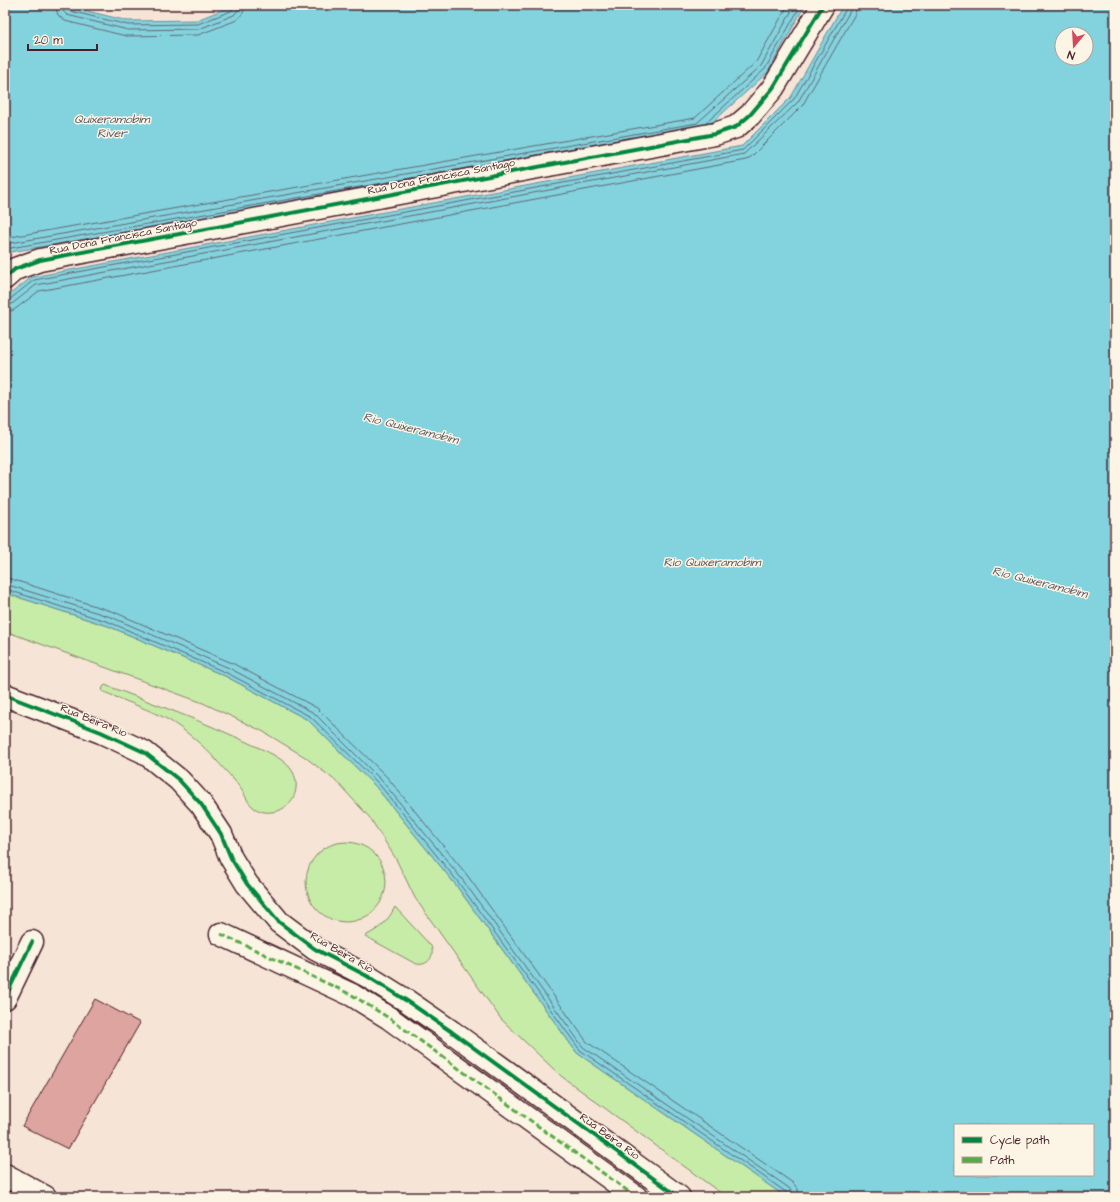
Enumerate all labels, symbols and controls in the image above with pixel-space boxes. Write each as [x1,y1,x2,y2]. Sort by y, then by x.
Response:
scale bar [28,26,97,52]
north arrow [1054,26,1094,66]
text: 20 m [34,32,63,49]
text: N [1065,47,1077,63]
water label: Quixeramobim River [74,111,151,142]
street label: Rua Dona Francisca Santiago [366,155,517,199]
street label: Rua Dona Francisca Santiago [48,215,199,259]
water label: Rio Quixeramobim [362,408,462,449]
water label: Rio Quixeramobim [663,554,762,571]
water label: Rio Quixeramobim [991,562,1091,603]
street label: Rua Beira Rio [58,700,130,741]
street label: Rua Beira Rio [307,928,377,977]
street label: Rua Beira Rio [577,1110,643,1164]
legend [954,1124,1094,1176]
text: Cycle path [990,1132,1049,1150]
text: Path [990,1152,1015,1169]

